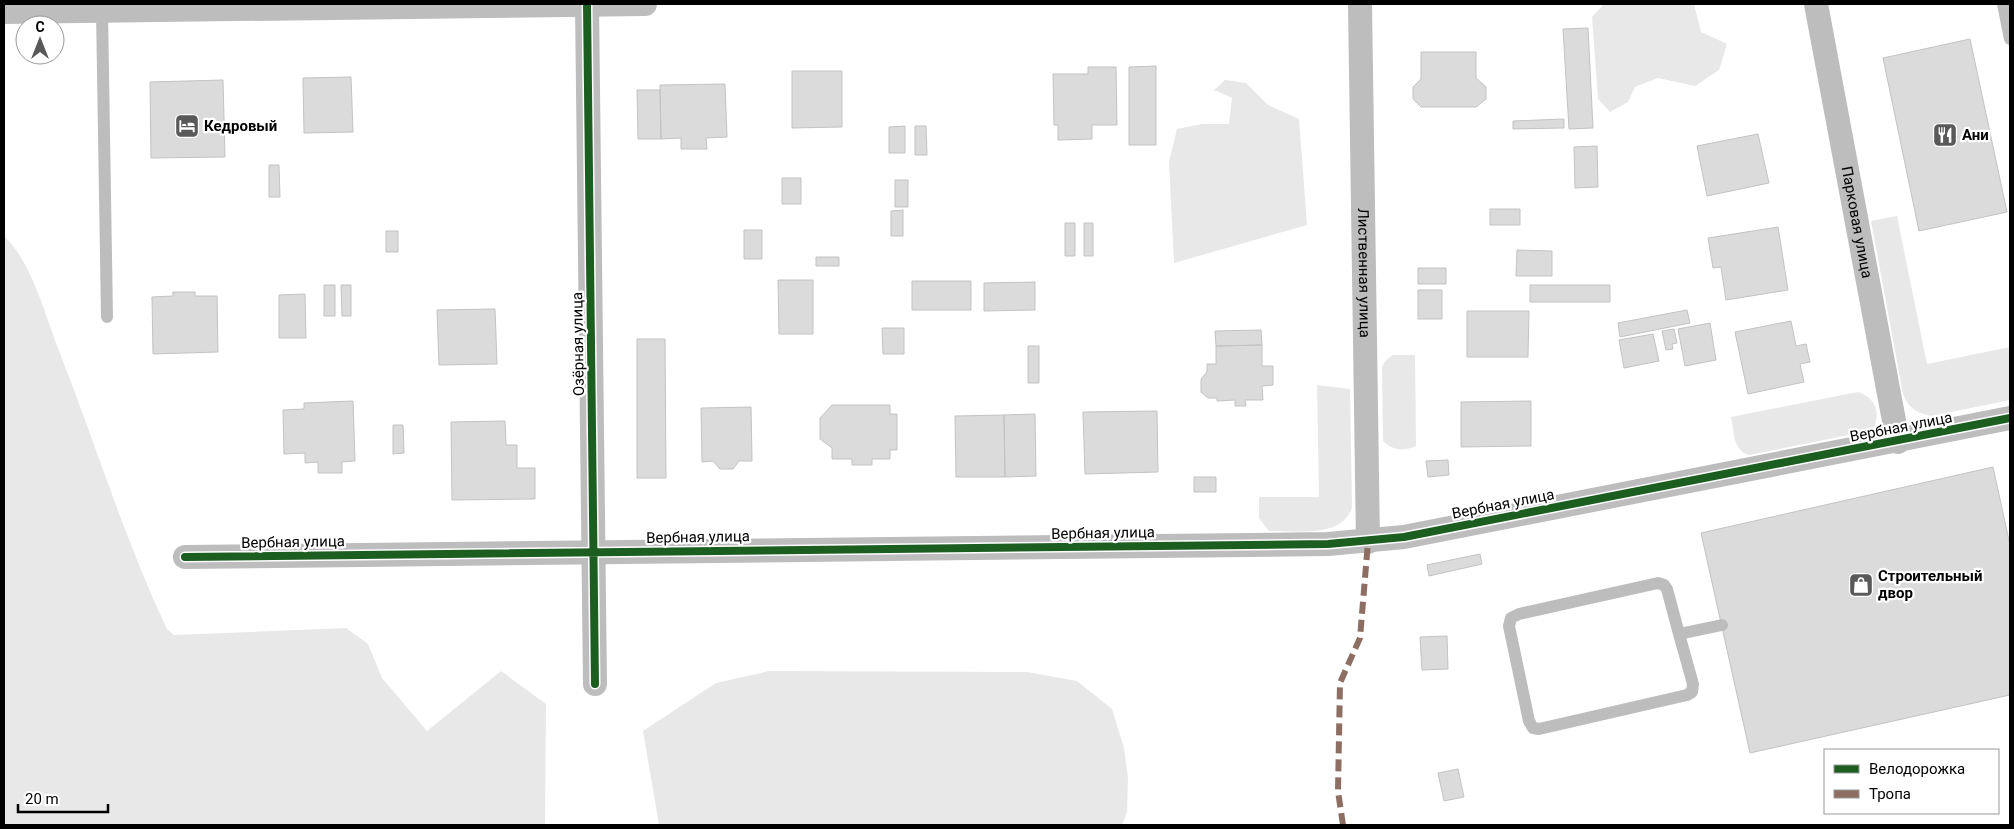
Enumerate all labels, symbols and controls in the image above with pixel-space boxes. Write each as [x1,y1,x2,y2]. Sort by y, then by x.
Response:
north arrow [15,15,65,65]
text: С [35,19,45,35]
hotel icon: Кедровый [174,113,200,139]
place label: Кедровый [204,117,277,135]
restaurant icon: Ани [1932,122,1958,148]
place label: Ани [1962,126,1989,144]
street label: Парковая улица [1838,165,1876,280]
street label: Лиственная улица [1354,208,1374,338]
street label: Озёрная улица [568,292,588,396]
street label: Вербная улица [1848,408,1954,446]
street label: Вербная улица [1450,485,1556,523]
street label: Вербная улица [1051,523,1155,543]
street label: Вербная улица [646,527,750,547]
street label: Вербная улица [241,532,345,552]
place label: Строительный двор [1878,567,1982,602]
shop icon: Строительный двор [1848,572,1874,598]
legend [1824,749,1999,814]
text: Велодорожка [1869,760,1965,778]
scale bar [18,782,108,814]
text: Тропа [1869,785,1911,803]
text: 20 m [25,790,59,808]

